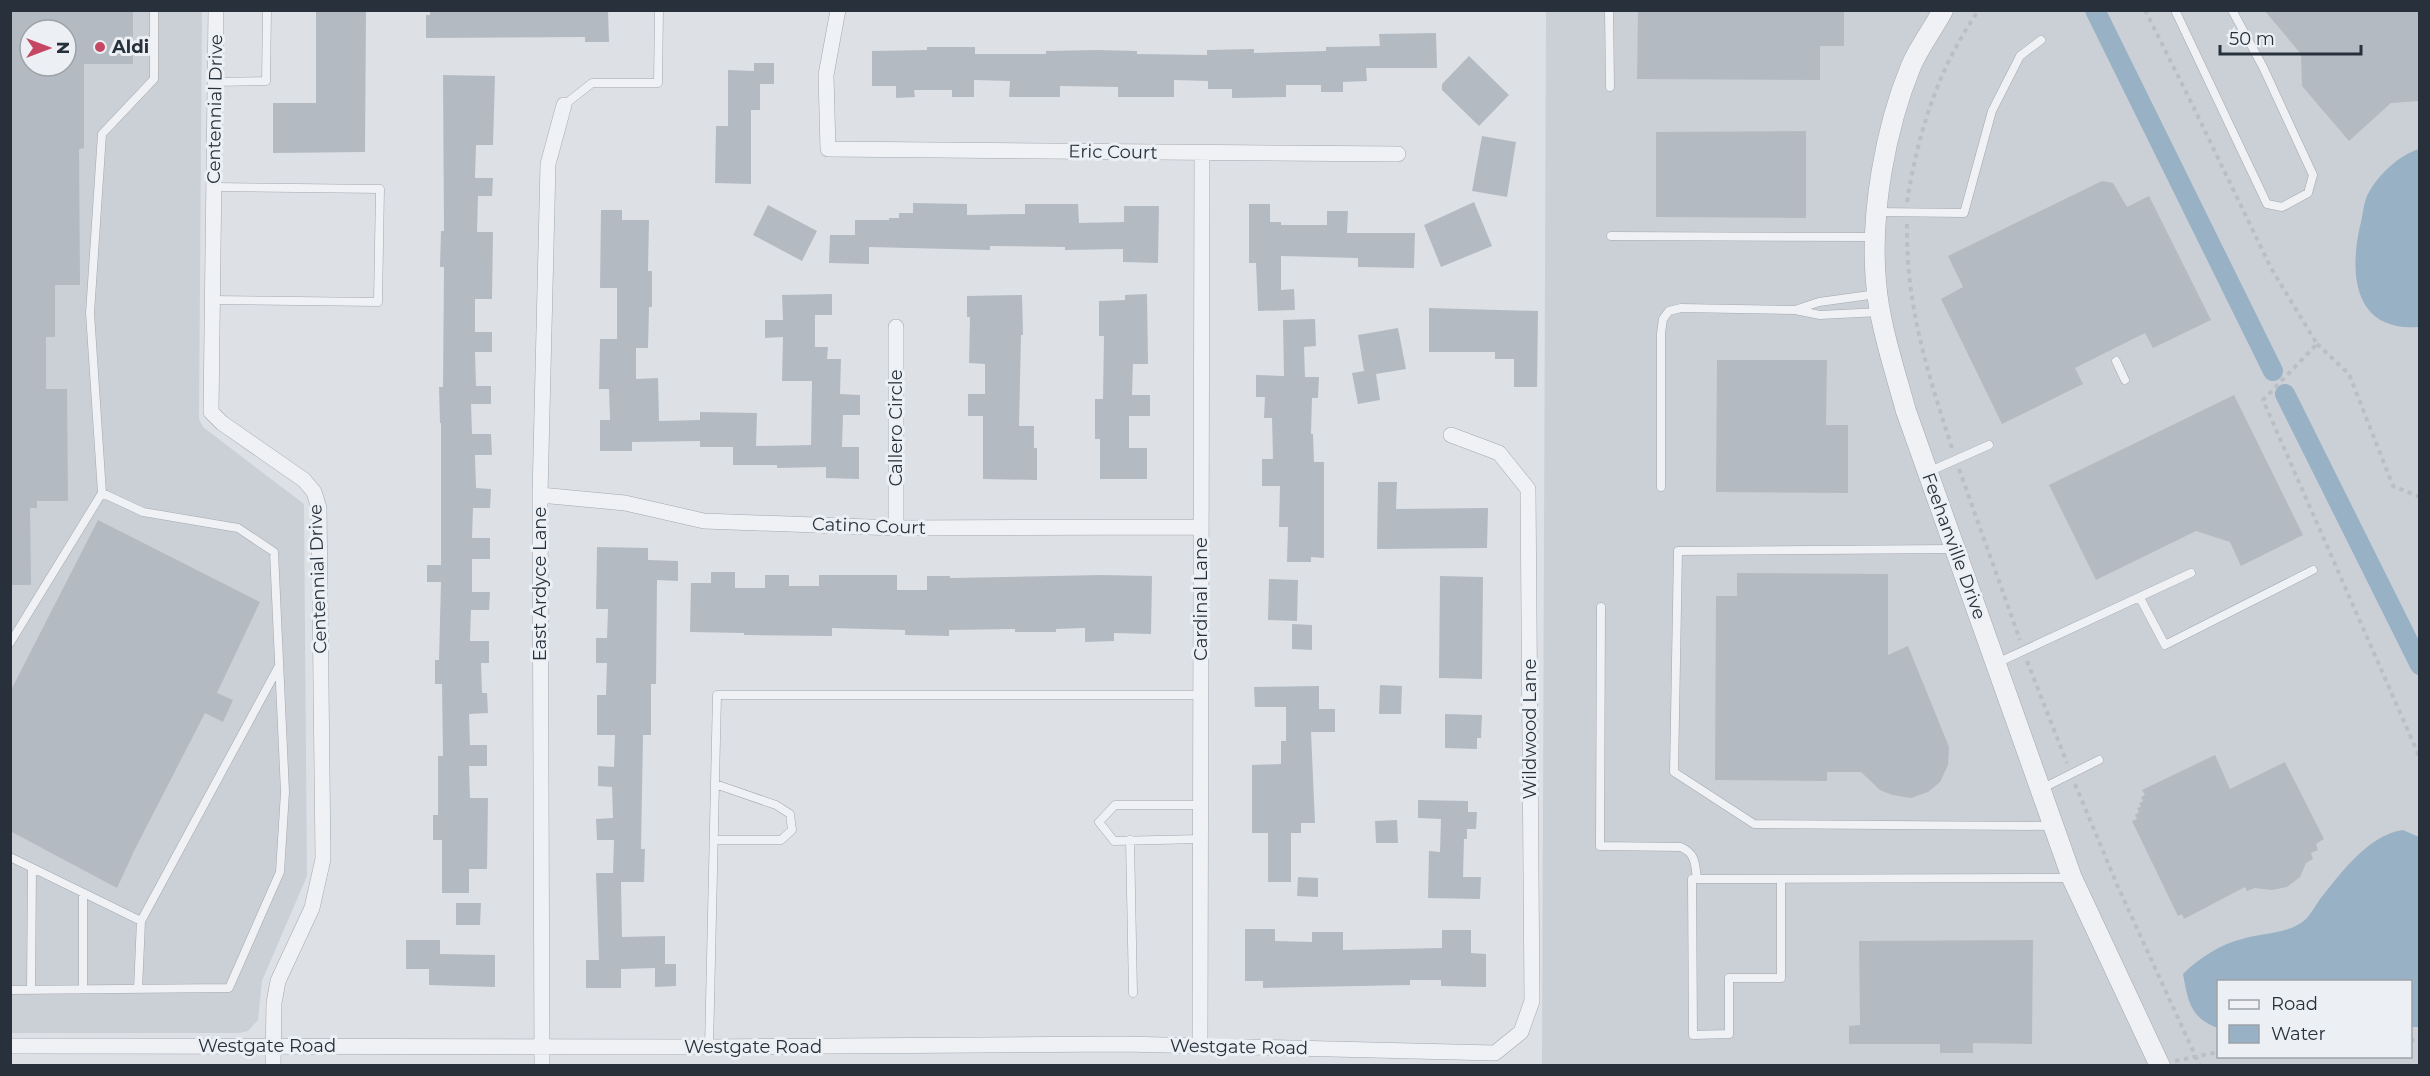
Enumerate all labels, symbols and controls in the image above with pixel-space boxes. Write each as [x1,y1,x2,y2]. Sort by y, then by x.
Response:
north arrow [18,18,78,78]
scale bar [2220,18,2361,56]
text: 50 m [2229,28,2275,50]
street label: Centennial Drive [203,34,227,184]
place label: Aldi [111,36,149,58]
marker: Aldi [93,40,107,54]
text: N [53,42,72,54]
street label: Eric Court [1068,140,1158,164]
street label: Callero Circle [885,369,907,487]
street label: Feehanville Drive [1917,470,1991,623]
street label: Centennial Drive [304,504,332,654]
street label: East Ardyce Lane [529,507,551,661]
street label: Catino Court [812,513,926,539]
street label: Cardinal Lane [1190,537,1212,661]
street label: Wildwood Lane [1519,658,1541,799]
legend [2217,980,2412,1058]
text: Road [2271,993,2318,1015]
text: Water [2271,1023,2326,1045]
street label: Westgate Road [198,1035,336,1057]
street label: Westgate Road [1170,1035,1308,1059]
street label: Westgate Road [684,1036,822,1058]

